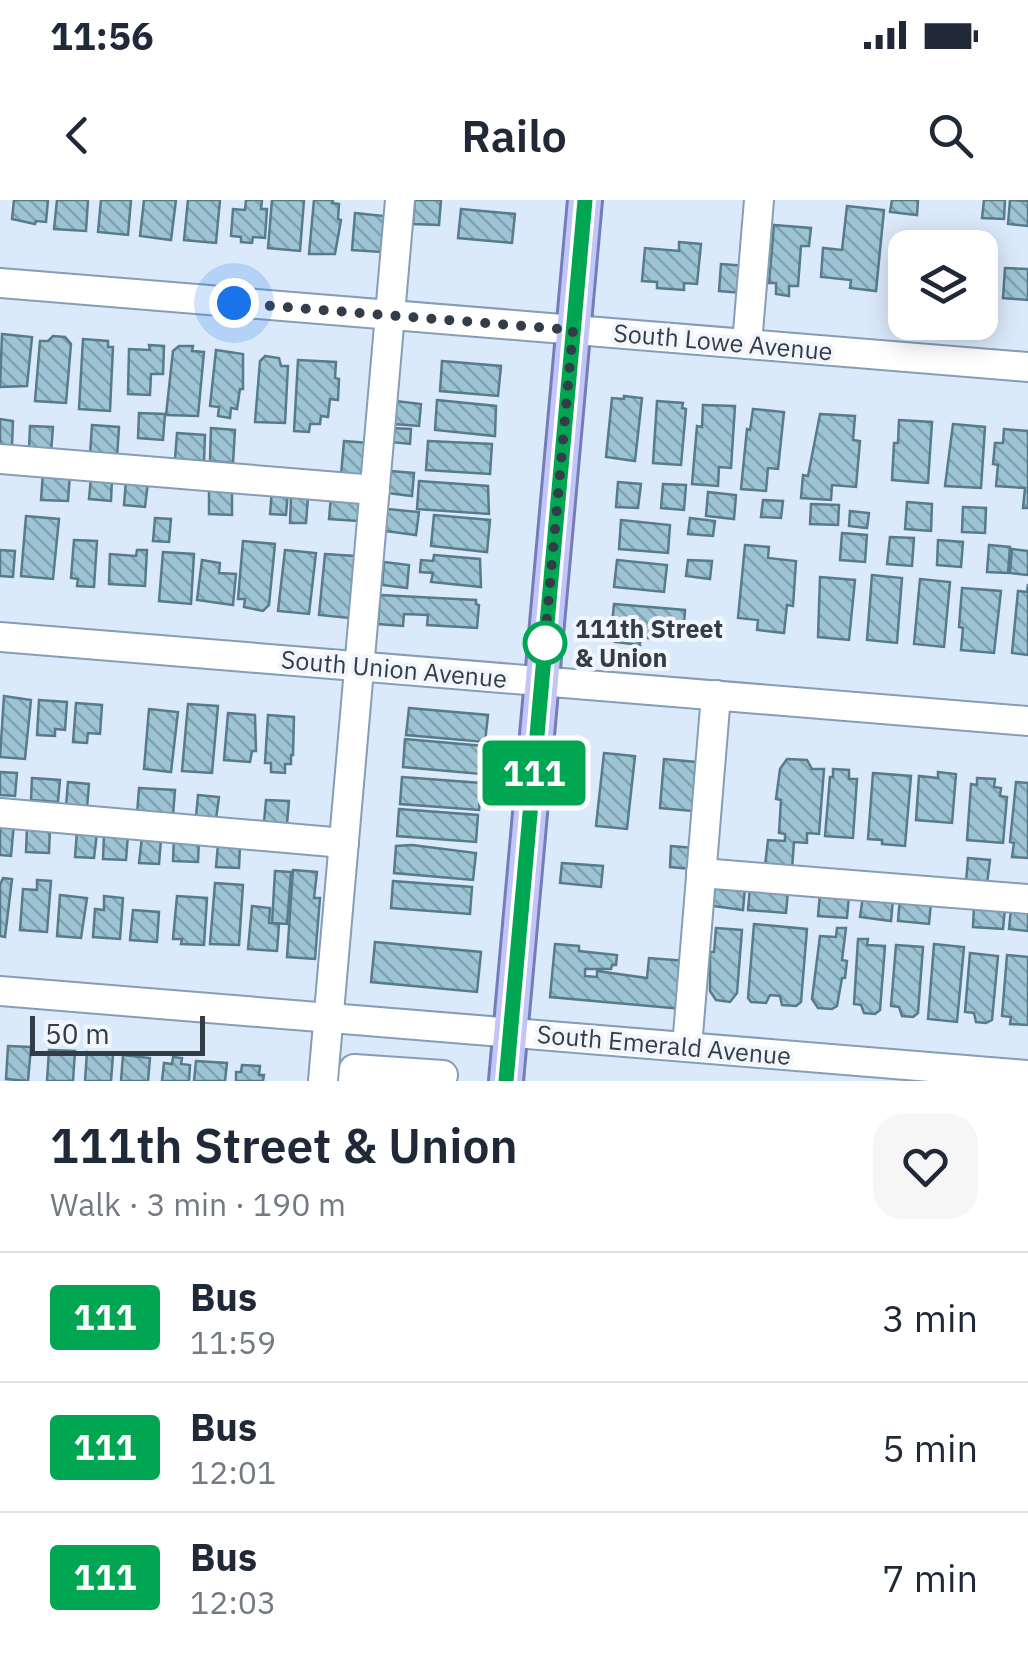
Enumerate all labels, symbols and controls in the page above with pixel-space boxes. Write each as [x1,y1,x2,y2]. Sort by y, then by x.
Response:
text: 11:56 [50,11,154,60]
text: Railo [461,106,567,164]
icon: back [50,108,105,163]
icon: search [923,108,978,163]
map controls [888,230,998,340]
button: layers [888,230,998,340]
your location [209,278,259,328]
street label: South Lowe Avenue [612,315,834,368]
place label: 111th Street & Union [575,612,723,674]
marker: 111th Street & Union [524,622,566,664]
street label: South Union Avenue [280,642,508,695]
line badge: 111 [476,740,592,806]
text: 111 [502,750,566,796]
scale bar [30,1011,205,1056]
text: 50 m [45,1015,110,1052]
street label: South Emerald Avenue [536,1017,792,1072]
text: 111th Street & Union [50,1114,518,1176]
button: heart [873,1114,978,1219]
text: Walk · 3 min · 190 m [50,1183,346,1225]
text: Bus [190,1272,257,1321]
text: 3 min [882,1293,978,1342]
text: 111 [73,1294,137,1340]
text: 11:59 [190,1321,276,1363]
text: Bus [190,1402,257,1451]
text: 5 min [882,1423,978,1472]
text: 111 [73,1424,137,1470]
text: 12:01 [190,1451,276,1493]
text: Bus [190,1532,257,1581]
text: 7 min [882,1553,978,1602]
text: 111 [73,1554,137,1600]
text: 12:03 [190,1581,276,1623]

